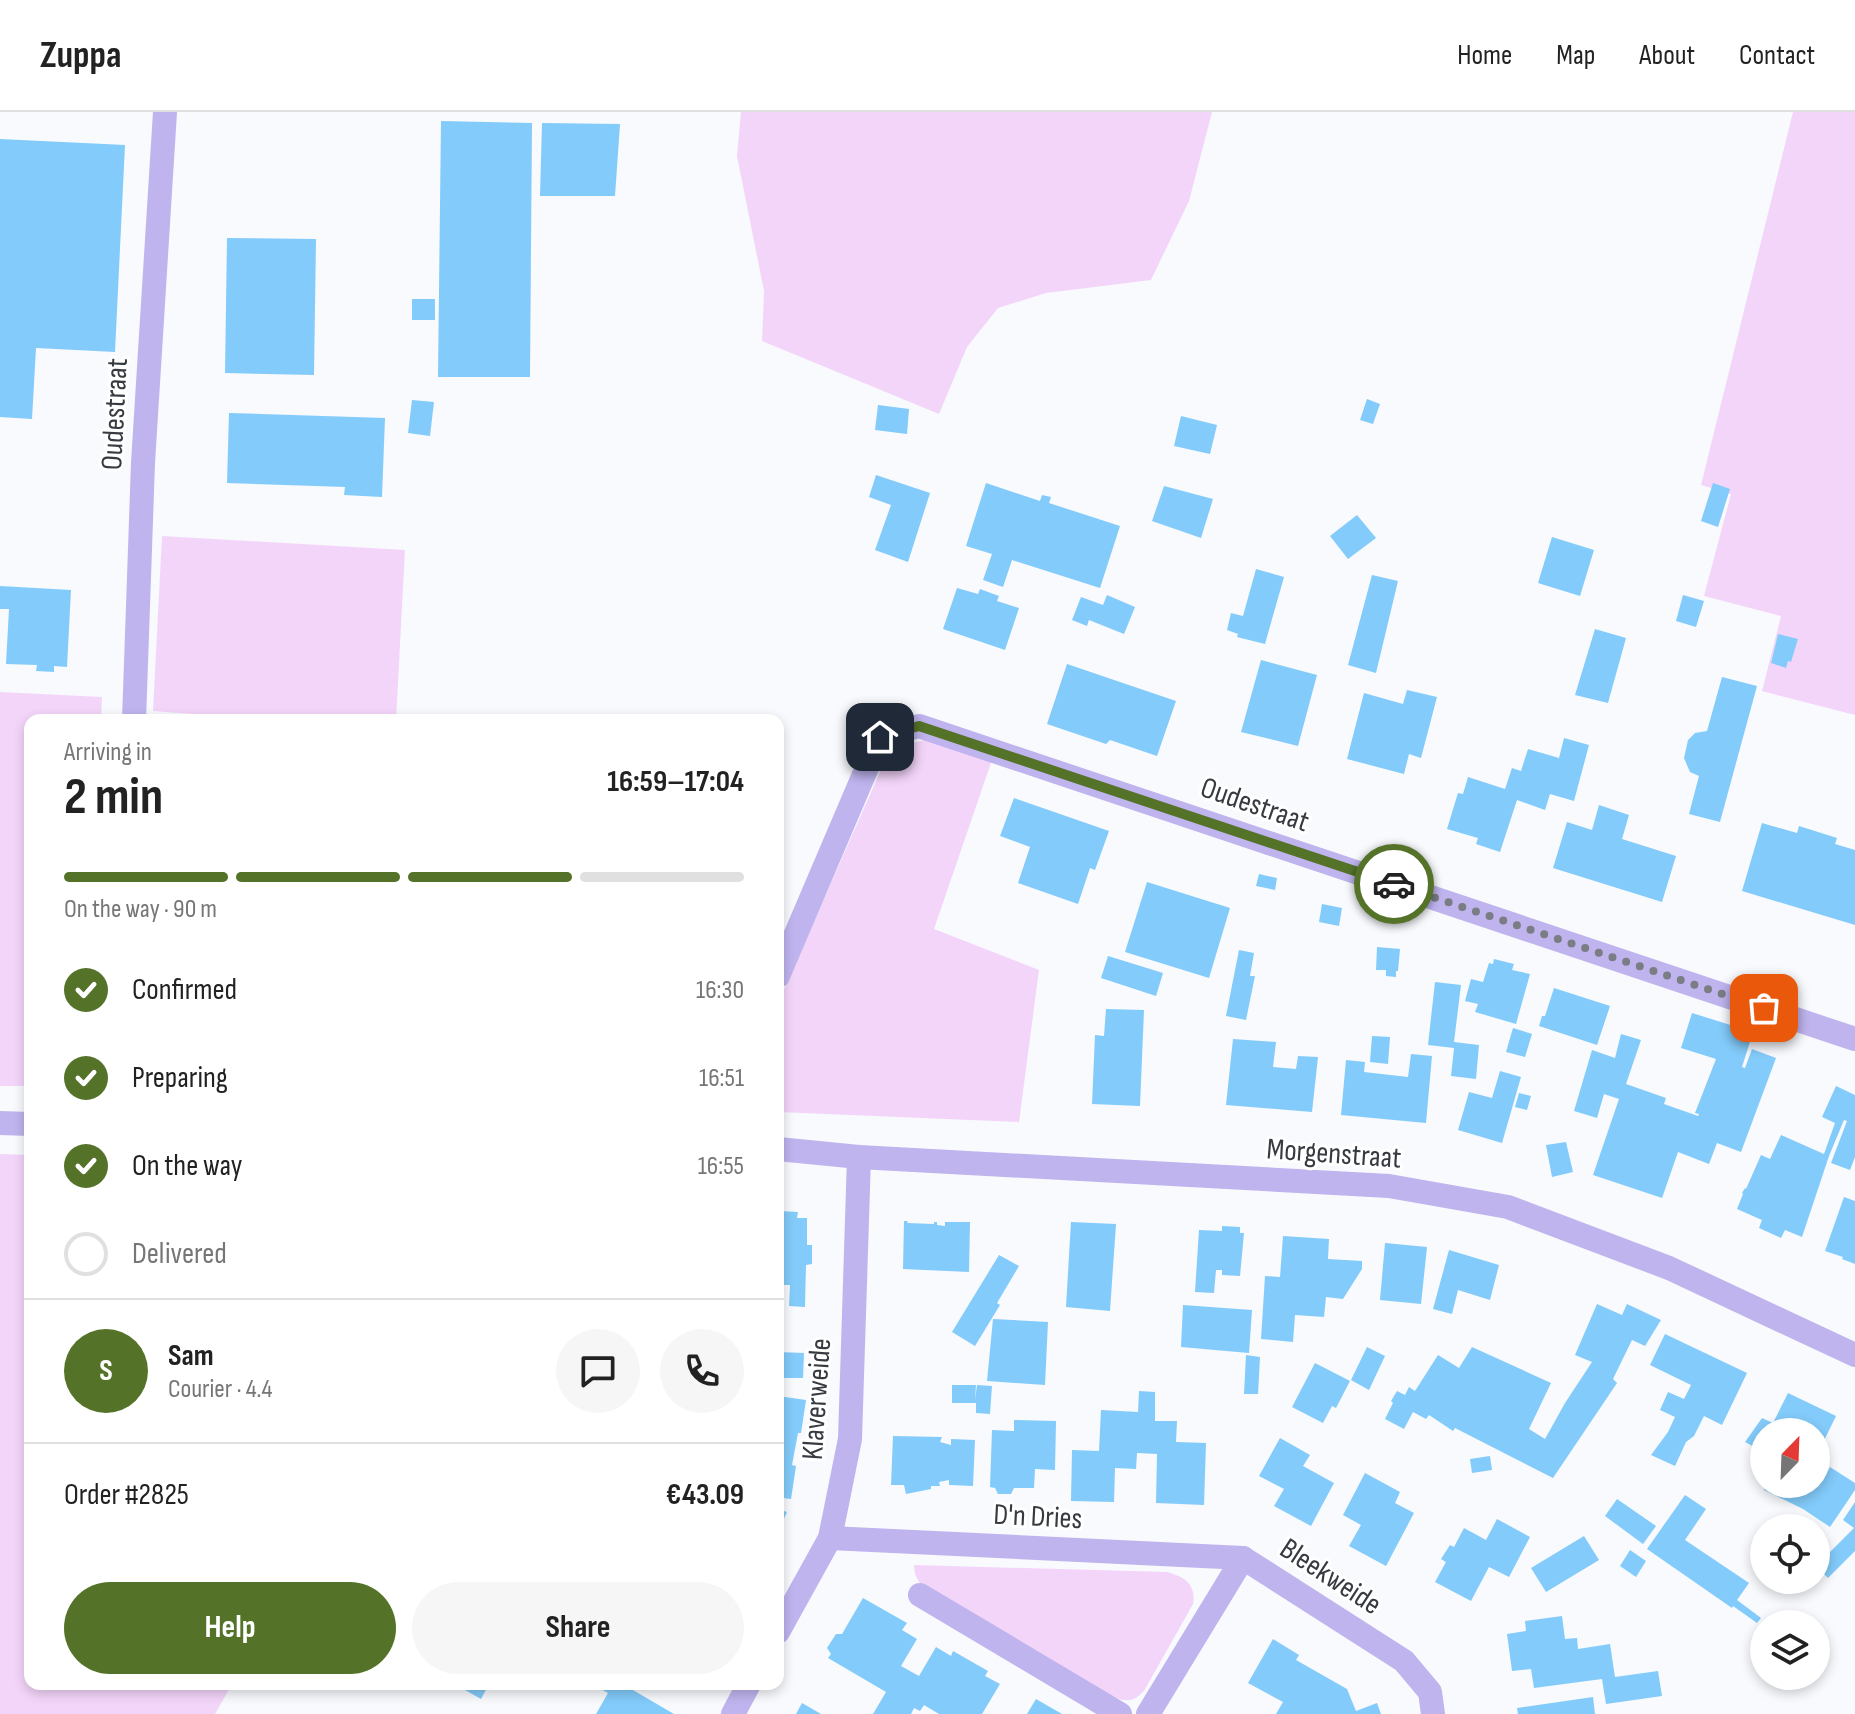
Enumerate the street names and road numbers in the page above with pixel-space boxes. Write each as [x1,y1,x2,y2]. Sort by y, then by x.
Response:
street label: Oudestraat [94,357,136,471]
street label: Oudestraat [1196,770,1314,840]
street label: Morgenstraat [1265,1131,1403,1177]
street label: Klaverweide [795,1337,839,1461]
street label: D'n Dries [993,1497,1083,1537]
street label: Bleekweide [1273,1531,1388,1623]

